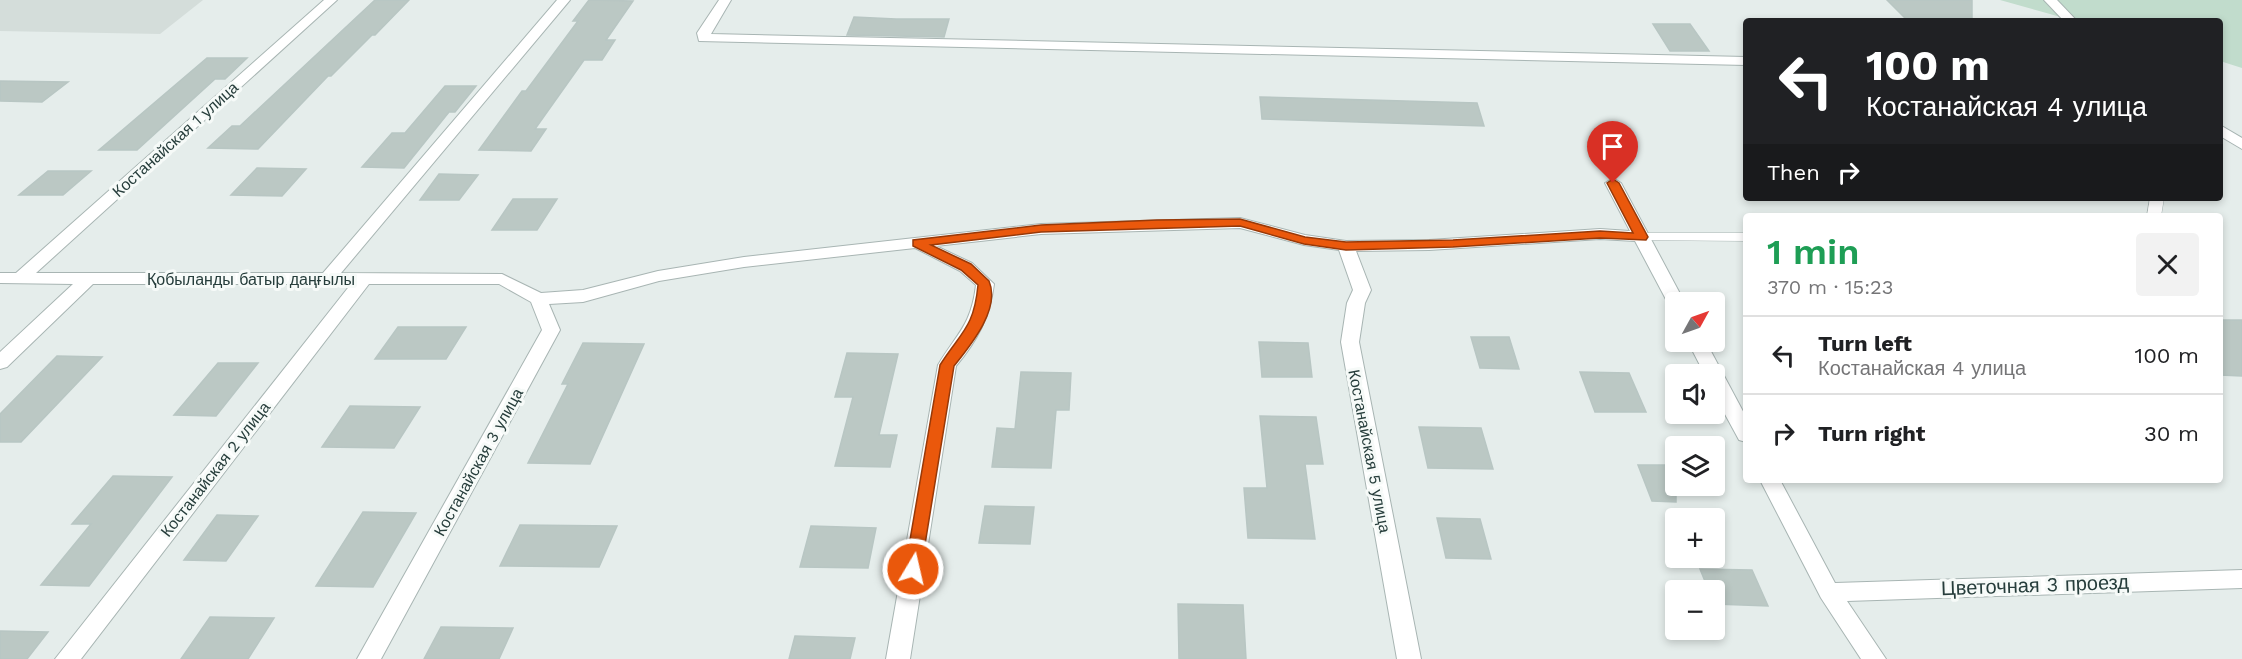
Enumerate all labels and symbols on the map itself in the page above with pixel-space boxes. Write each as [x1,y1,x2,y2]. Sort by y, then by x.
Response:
street label: Костанайская 1 улица [109,78,242,201]
pin [1587,121,1638,183]
street label: Қобыланды батыр даңғылы [147,270,355,289]
north arrow [1665,292,1725,352]
street label: Костанайская 5 улица [1344,368,1395,535]
street label: Костанайская 3 улица [430,385,527,539]
street label: Костанайская 2 улица [157,398,274,541]
position arrow [881,537,945,601]
street label: Цветочная 3 проезд [1941,570,2130,600]

